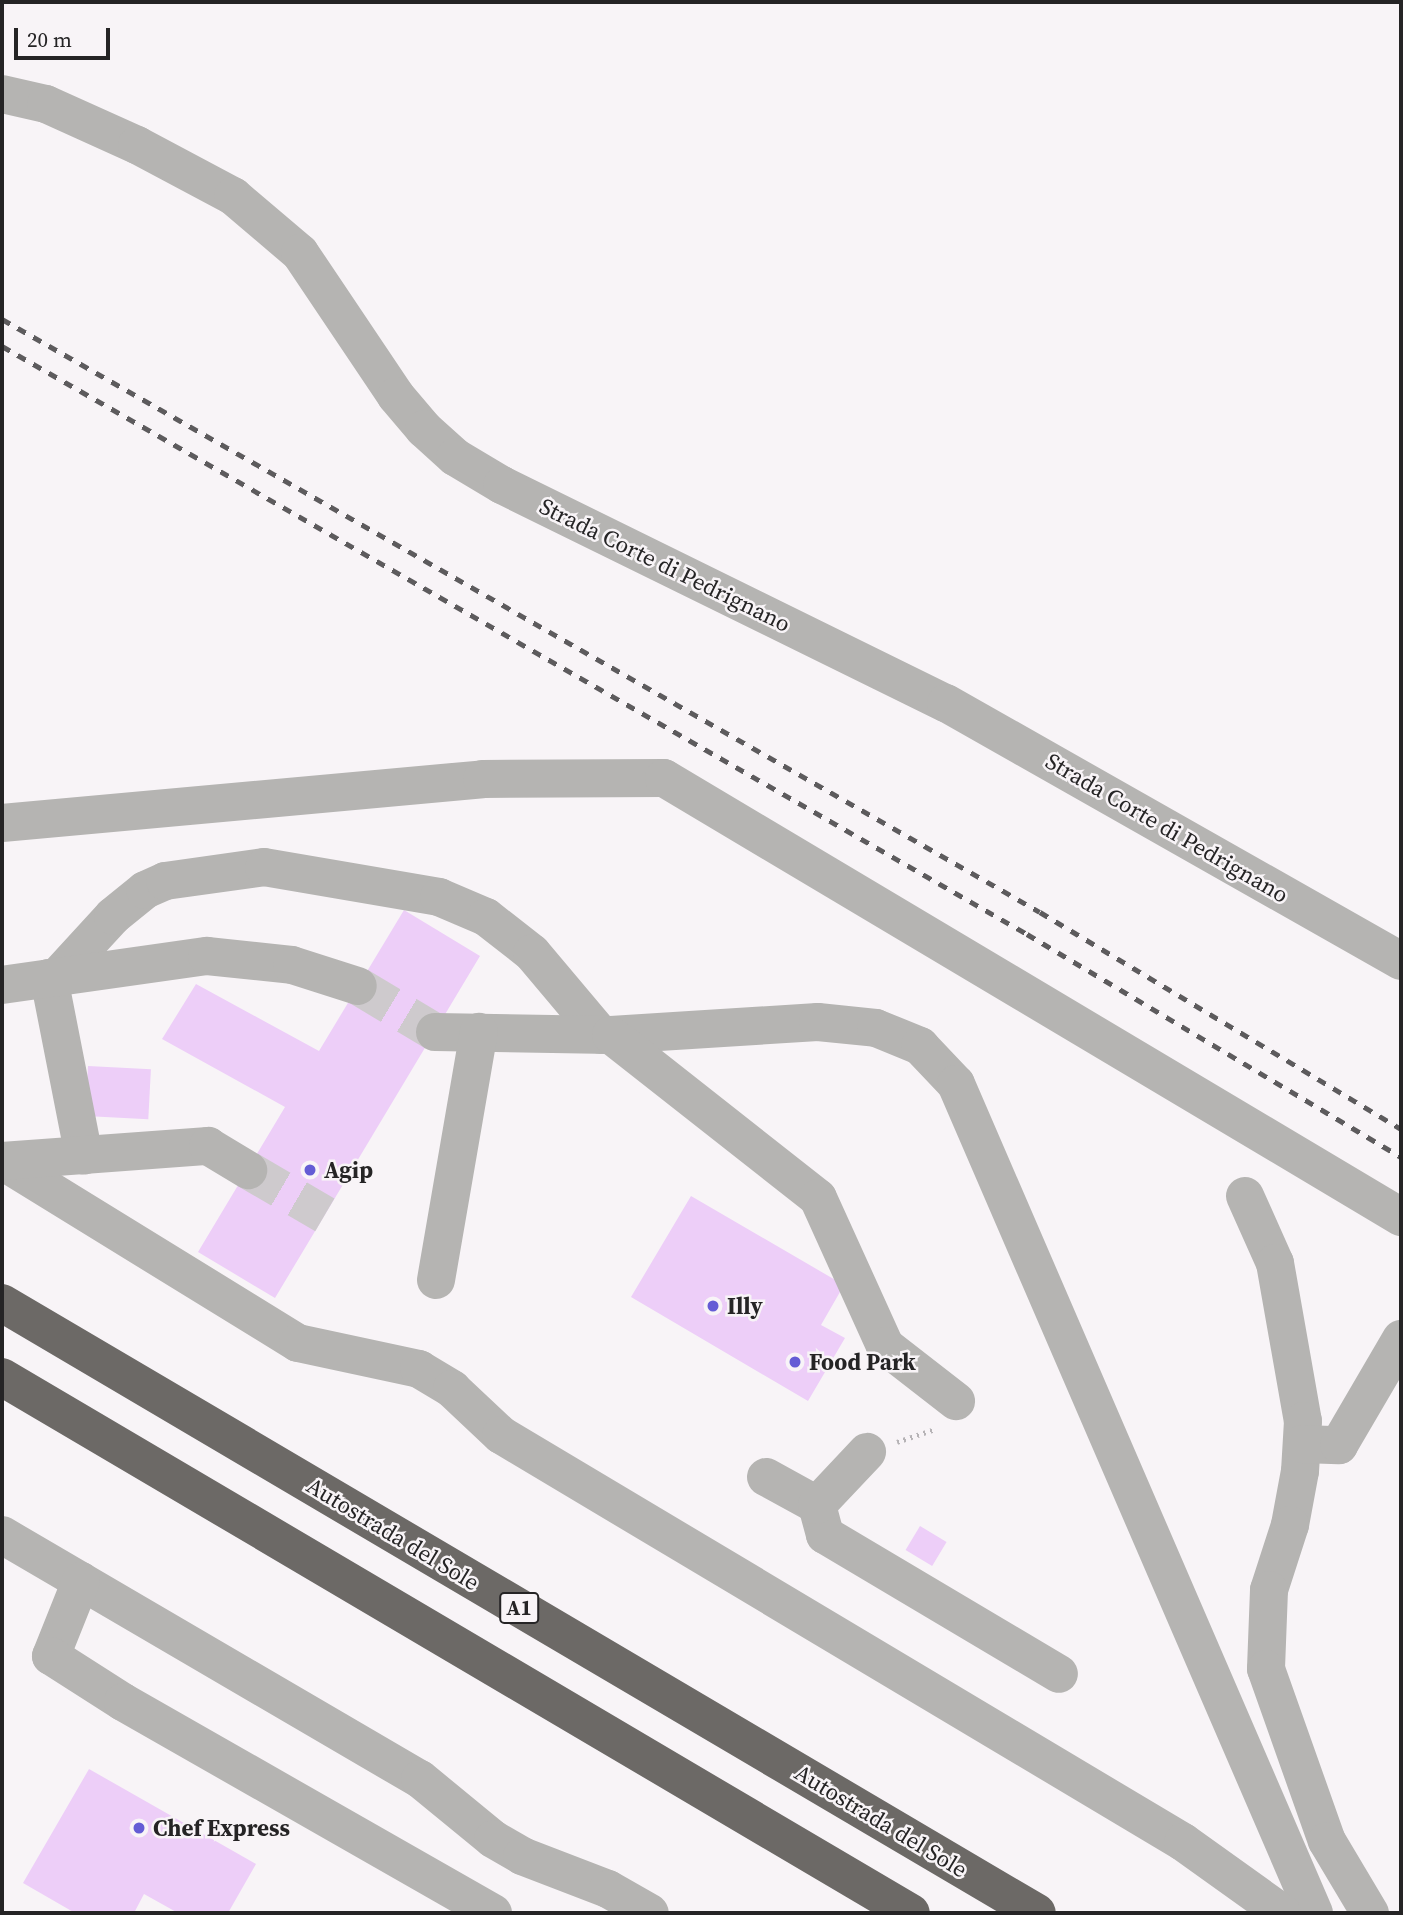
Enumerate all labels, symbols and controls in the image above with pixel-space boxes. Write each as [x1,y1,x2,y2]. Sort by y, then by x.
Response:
scale bar [18,14,114,58]
text: 20 m [27,25,72,54]
street label: Strada Corte di Pedrignano [535,492,795,638]
street label: Strada Corte di Pedrignano [1041,747,1293,909]
place label: Agip [324,1156,373,1184]
marker: Agip [302,1162,318,1178]
place label: Illy [727,1292,763,1320]
marker: Illy [705,1298,721,1314]
place label: Food Park [809,1348,916,1376]
marker: Food Park [787,1354,803,1370]
street label: Autostrada del Sole [302,1472,484,1596]
road number: A1 [498,1590,540,1626]
street label: Autostrada del Sole [790,1759,972,1883]
place label: Chef Express [153,1814,290,1842]
marker: Chef Express [131,1820,147,1836]

